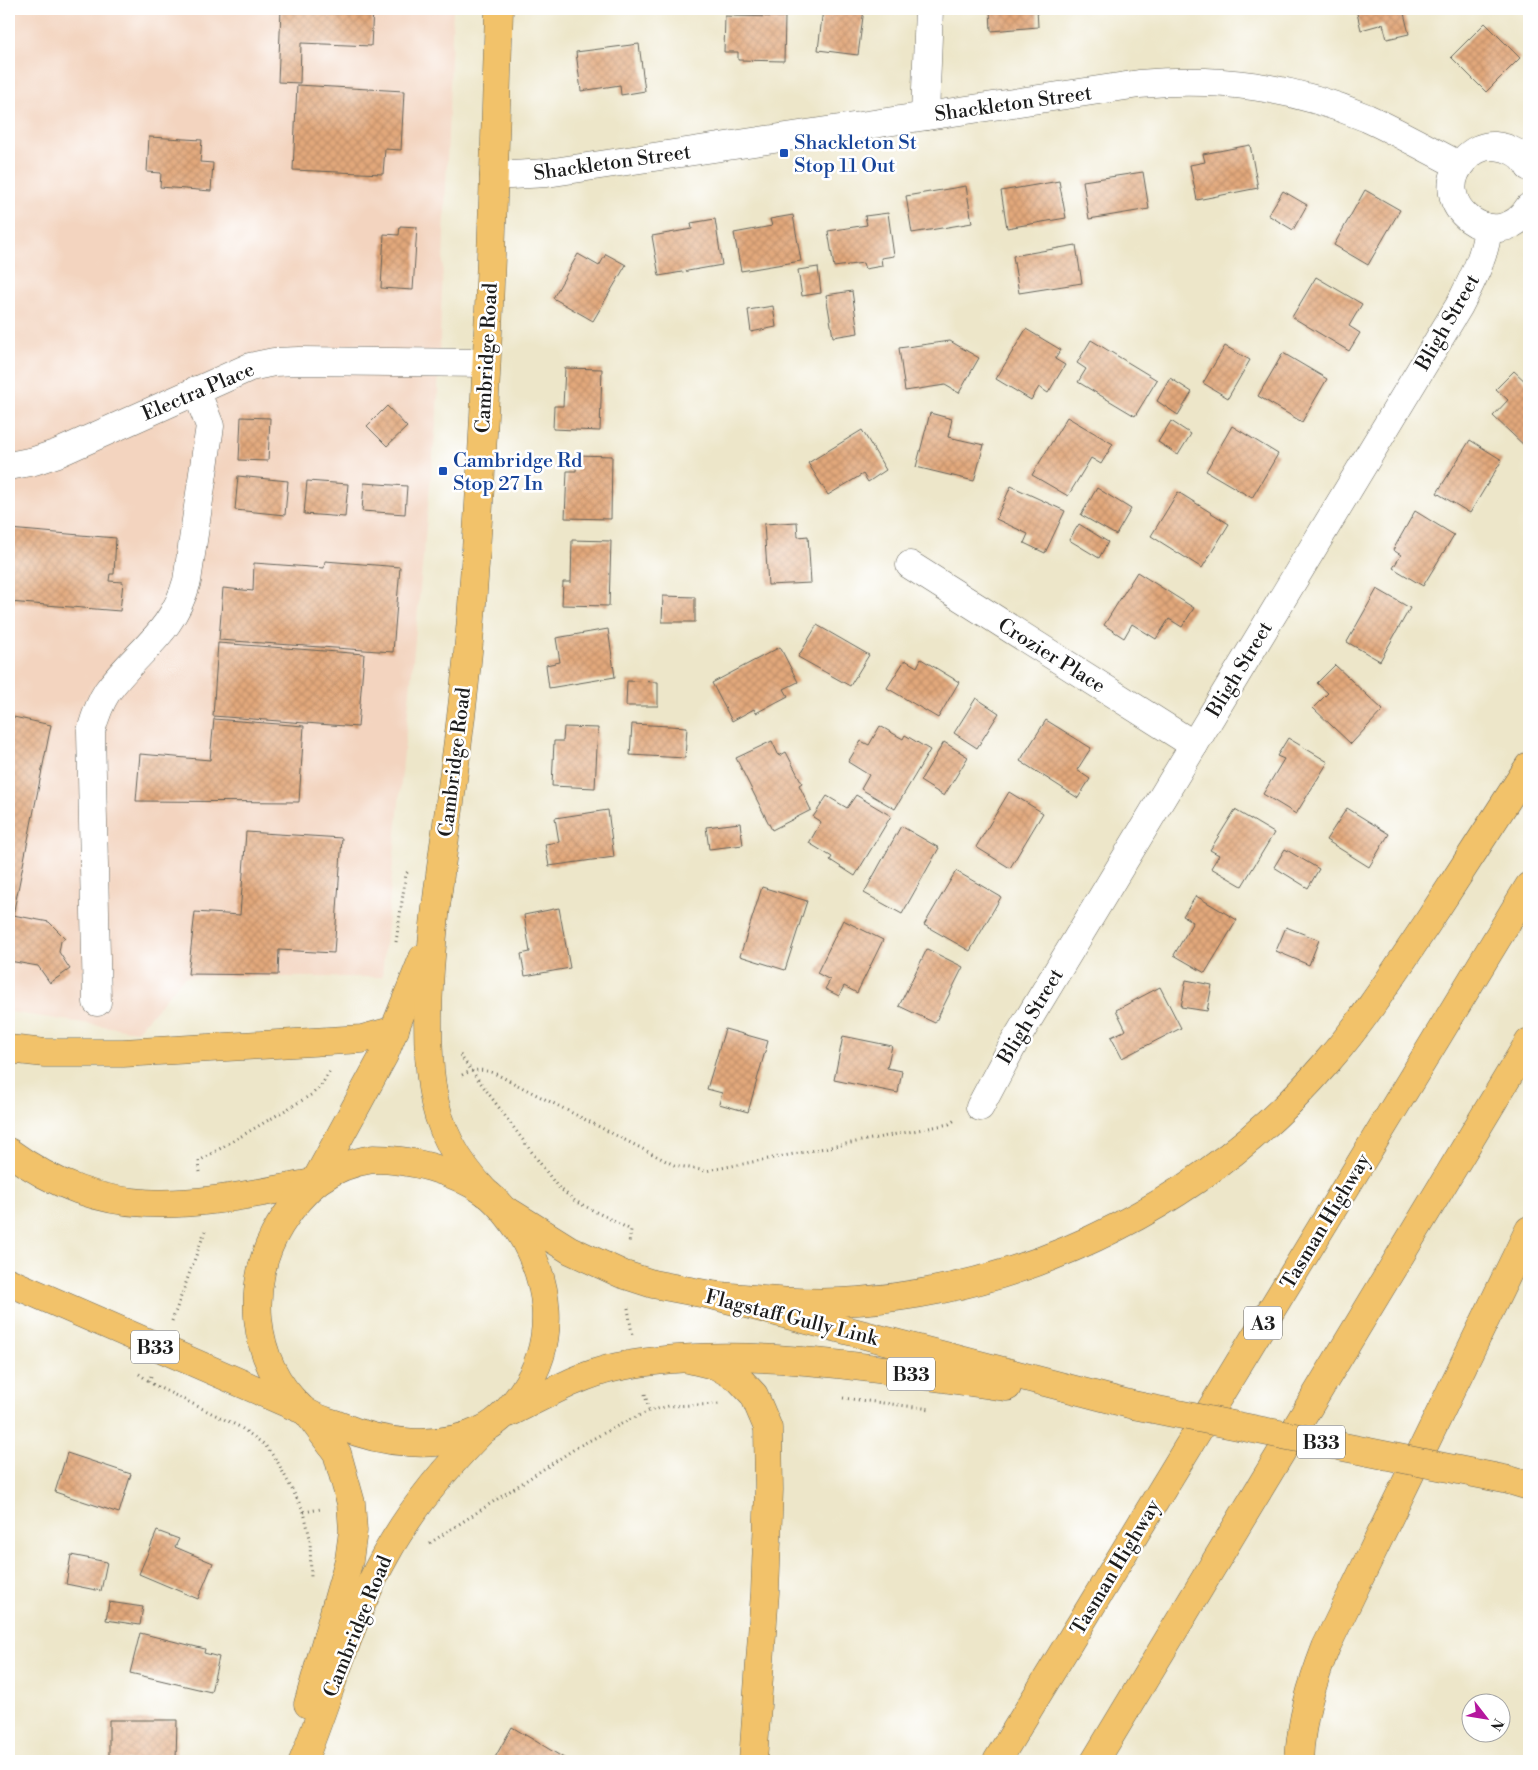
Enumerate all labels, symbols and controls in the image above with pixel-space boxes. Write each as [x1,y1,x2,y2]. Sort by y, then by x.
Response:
street label: Shackleton Street [933,81,1093,128]
place label: Shackleton St Stop 11 Out [794,131,917,179]
street label: Shackleton Street [532,140,692,187]
marker: Shackleton St Stop 11 Out [778,147,790,159]
street label: Bligh Street [1410,270,1486,376]
street label: Cambridge Road [471,282,504,434]
street label: Electra Place [139,357,259,427]
place label: Cambridge Rd Stop 27 In [453,449,583,497]
marker: Cambridge Rd Stop 27 In [437,465,449,477]
street label: Crozier Place [993,613,1110,699]
street label: Bligh Street [1201,617,1279,723]
street label: Cambridge Road [434,685,477,838]
street label: Bligh Street [992,964,1070,1070]
street label: Tasman Highway [1276,1149,1377,1294]
street label: Flagstaff Gully Link [703,1285,882,1352]
road number: A3 [1244,1306,1282,1340]
road number: B33 [131,1330,179,1364]
road number: B33 [887,1358,935,1390]
road number: B33 [1297,1425,1345,1458]
street label: Tasman Highway [1066,1495,1167,1640]
street label: Cambridge Road [319,1552,398,1701]
north arrow [1460,1692,1510,1742]
text: N [1486,1715,1507,1734]

